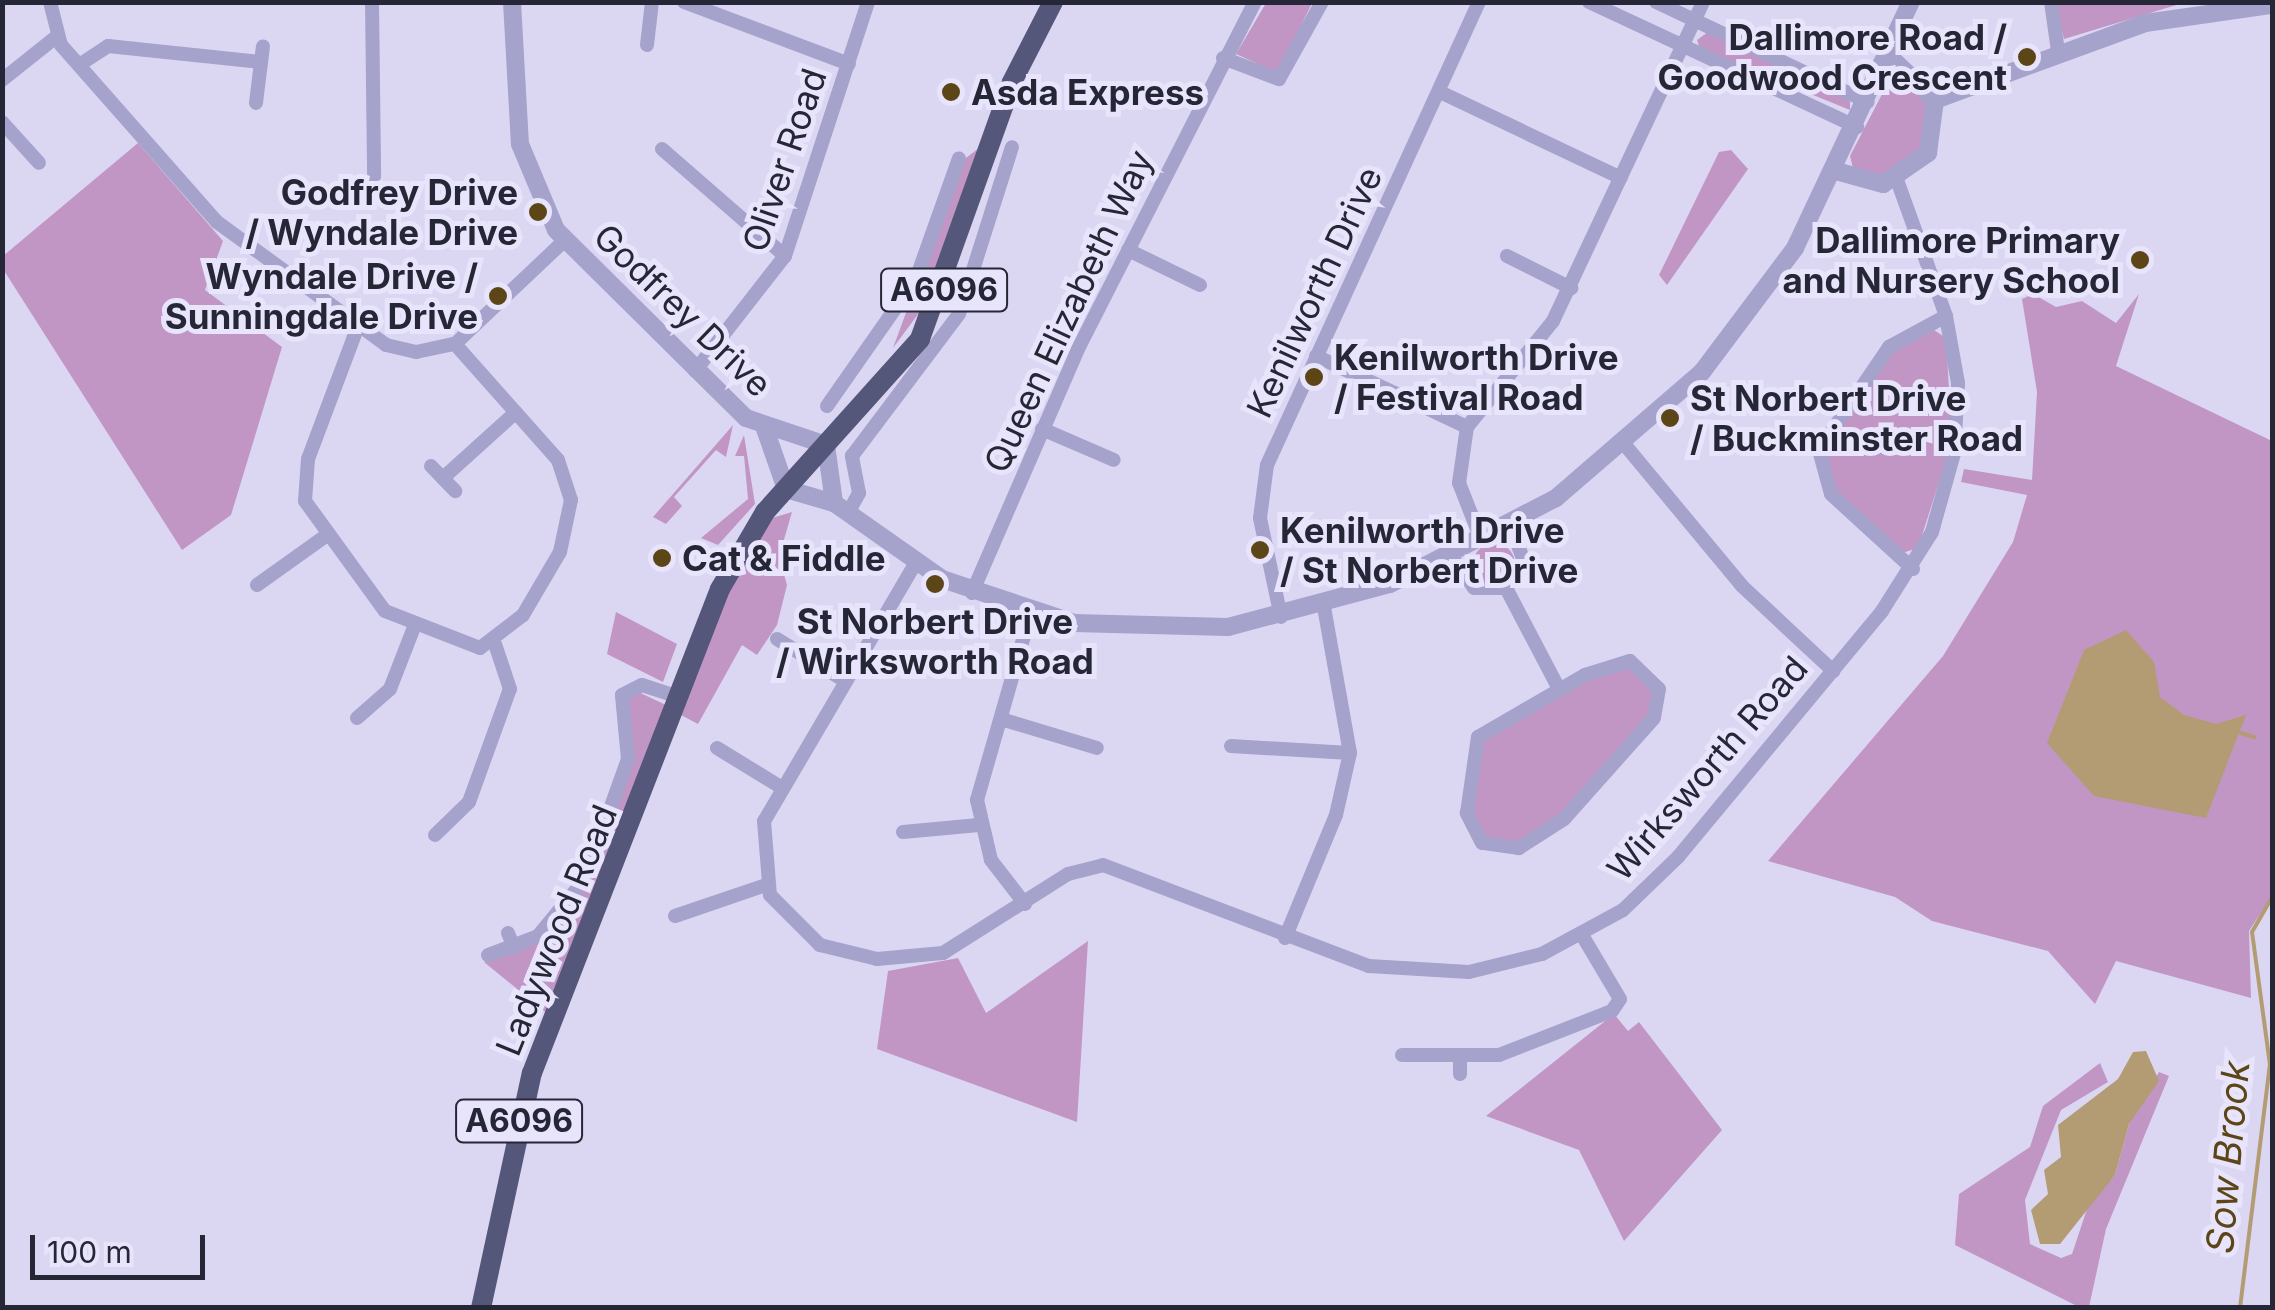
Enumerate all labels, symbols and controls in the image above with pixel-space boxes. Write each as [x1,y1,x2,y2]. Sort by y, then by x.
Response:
place label: Dallimore Road / Goodwood Crescent [1657,16,2007,98]
marker: Dallimore Road / Goodwood Crescent [2016,46,2038,68]
street label: Oliver Road [733,63,835,257]
place label: Asda Express [971,71,1204,113]
marker: Asda Express [940,81,962,103]
street label: Queen Elizabeth Way [975,143,1161,479]
street label: Kenilworth Drive [1238,160,1390,424]
place label: Godfrey Drive / Wyndale Drive [245,171,518,253]
marker: Godfrey Drive / Wyndale Drive [527,201,549,223]
street label: Godfrey Drive [586,215,780,405]
place label: Dallimore Primary and Nursery School [1782,219,2120,301]
marker: Dallimore Primary and Nursery School [2129,249,2151,271]
place label: Wyndale Drive / Sunningdale Drive [165,255,478,337]
road number: A6096 [879,263,1009,317]
marker: Wyndale Drive / Sunningdale Drive [487,285,509,307]
place label: Kenilworth Drive / Festival Road [1334,336,1619,418]
marker: Kenilworth Drive / Festival Road [1303,366,1325,388]
place label: St Norbert Drive / Buckminster Road [1690,377,2023,459]
marker: St Norbert Drive / Buckminster Road [1659,407,1681,429]
place label: Kenilworth Drive / St Norbert Drive [1280,509,1578,591]
place label: Cat & Fiddle [682,537,886,579]
marker: Kenilworth Drive / St Norbert Drive [1249,539,1271,561]
marker: Cat & Fiddle [651,547,673,569]
marker: St Norbert Drive / Wirksworth Road [924,573,946,595]
place label: St Norbert Drive / Wirksworth Road [776,600,1094,682]
street label: Wirksworth Road [1598,647,1816,889]
street label: Ladywood Road [487,799,625,1061]
water label: Sow Brook [2197,1059,2259,1255]
road number: A6096 [454,1094,584,1148]
scale bar [35,1215,210,1277]
text: 100 m [47,1234,132,1270]

